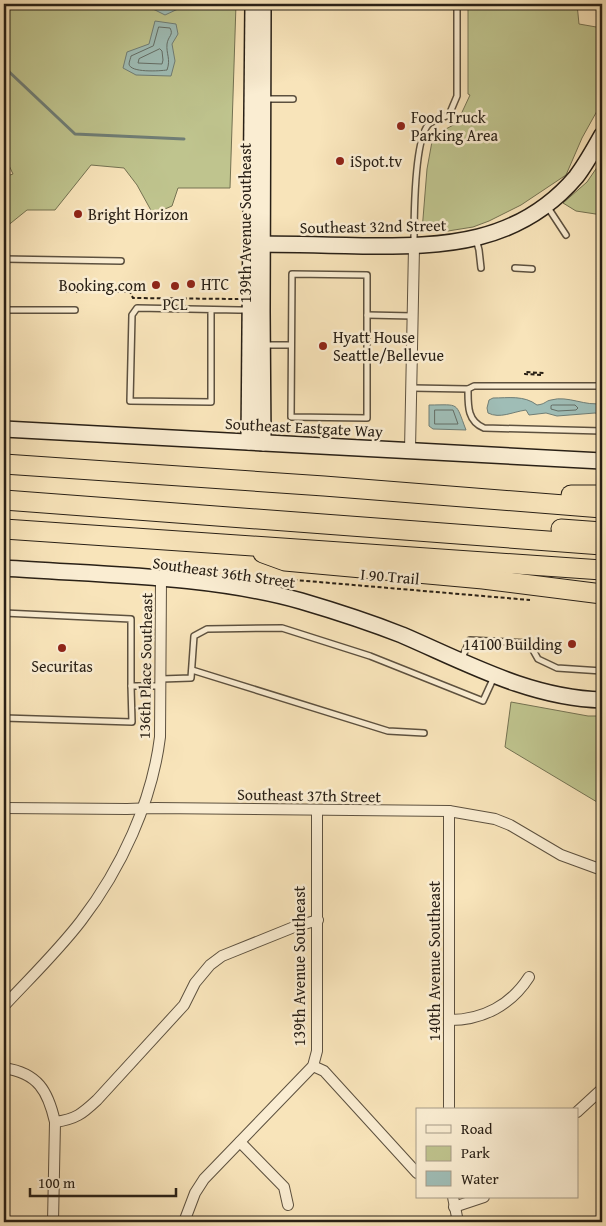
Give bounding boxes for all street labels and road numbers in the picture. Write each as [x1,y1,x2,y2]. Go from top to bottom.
street label: 139th Avenue Southeast [233,143,257,303]
street label: Southeast 32nd Street [299,213,447,239]
street label: Southeast Eastgate Way [224,411,384,443]
street label: Southeast 36th Street [151,550,297,594]
street label: I 90 Trail [359,561,421,591]
street label: 136th Place Southeast [132,592,158,739]
street label: Southeast 37th Street [237,782,381,808]
street label: 140th Avenue Southeast [422,881,446,1041]
street label: 139th Avenue Southeast [287,886,311,1046]

